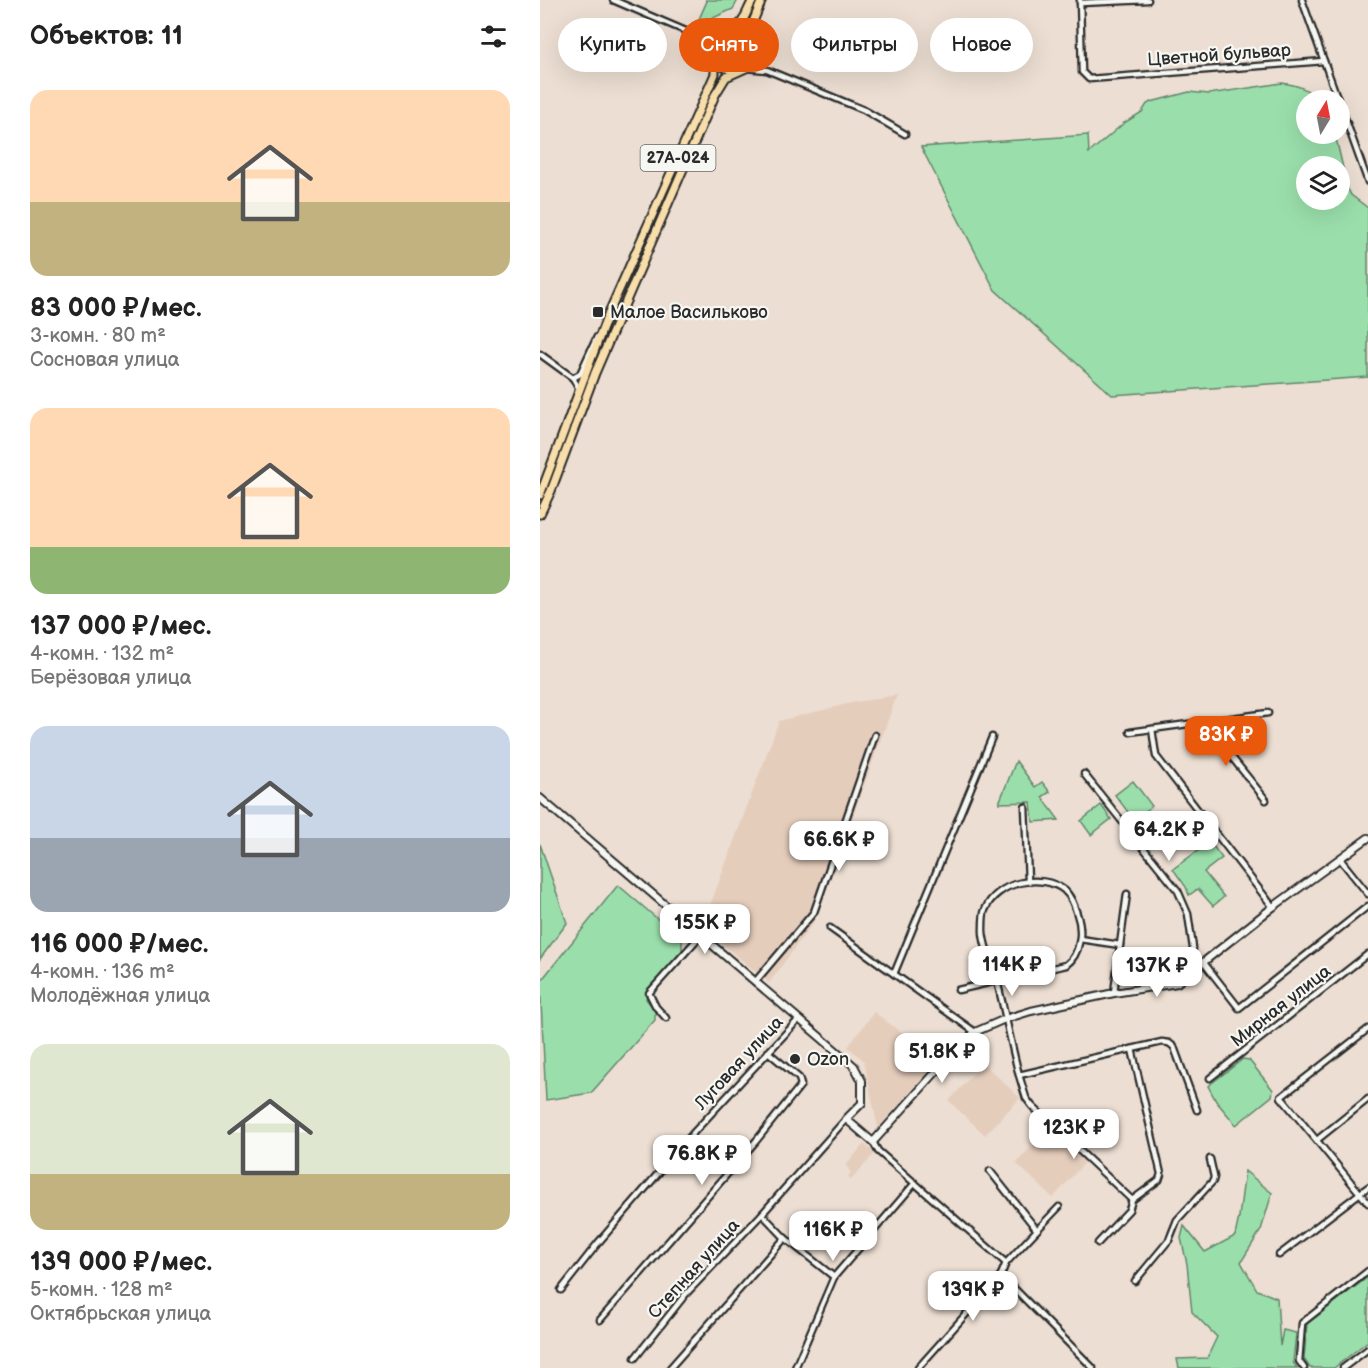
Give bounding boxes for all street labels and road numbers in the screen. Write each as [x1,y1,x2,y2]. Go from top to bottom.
street label: Цветной бульвар [1147,40,1291,70]
road number: 27А-024 [640,145,716,171]
street label: Мирная улица [1227,960,1335,1051]
street label: Луговая улица [690,1012,788,1115]
street label: Степная улица [644,1215,744,1323]

